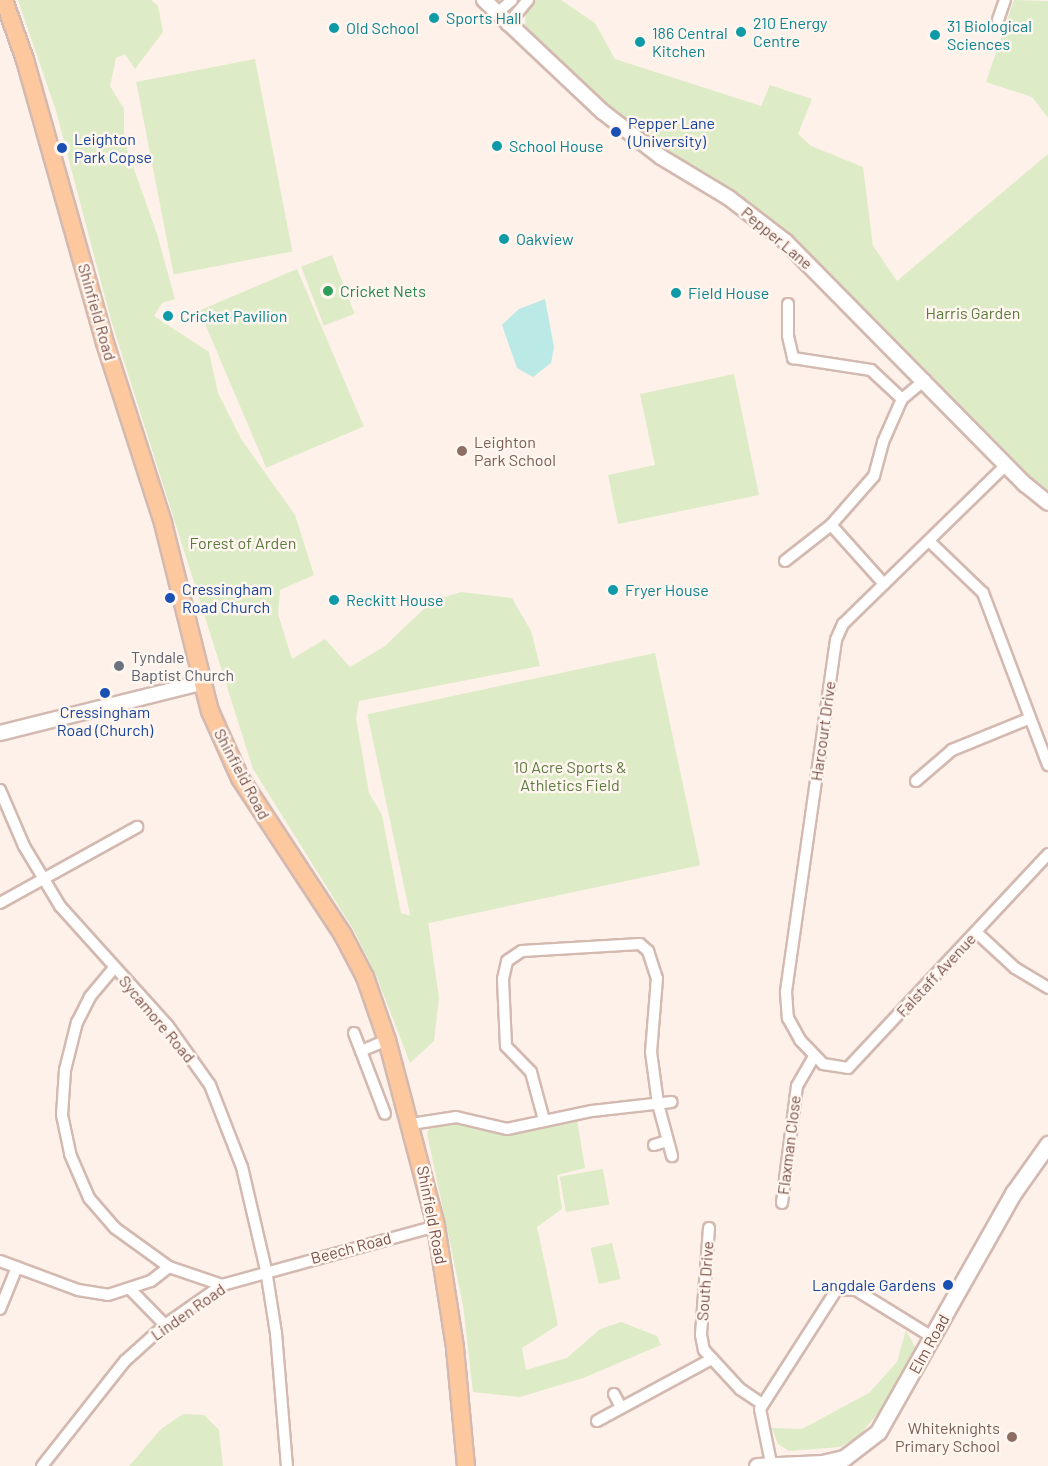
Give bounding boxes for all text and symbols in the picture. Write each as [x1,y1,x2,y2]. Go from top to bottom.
place label: Sports Hall [446,8,522,28]
marker: Sports Hall [427,11,441,25]
place label: 210 Energy Centre [753,13,827,51]
place label: 31 Biological Sciences [947,16,1032,54]
place label: Old School [346,18,419,38]
marker: Old School [327,21,341,35]
place label: 186 Central Kitchen [652,23,728,61]
marker: 210 Energy Centre [734,25,748,39]
marker: 31 Biological Sciences [928,28,942,42]
marker: 186 Central Kitchen [633,35,647,49]
place label: Pepper Lane (University) [628,113,715,151]
marker: Pepper Lane (University) [609,125,623,139]
place label: Leighton Park Copse [74,129,152,167]
place label: School House [509,136,603,156]
marker: School House [490,139,504,153]
marker: Leighton Park Copse [55,141,69,155]
street label: Pepper Lane [737,203,817,273]
place label: Oakview [516,229,574,249]
marker: Oakview [497,232,511,246]
street label: Shinfield Road [74,261,120,363]
place label: Cricket Nets [340,281,426,301]
place label: Field House [688,283,769,303]
marker: Cricket Nets [321,284,335,298]
marker: Field House [669,286,683,300]
park label: Harris Garden [926,303,1020,323]
place label: Cricket Pavilion [180,306,287,326]
marker: Cricket Pavilion [161,309,175,323]
place label: Leighton Park School [474,432,556,470]
marker: Leighton Park School [455,444,469,458]
park label: Forest of Arden [190,533,296,553]
place label: Cressingham Road Church [182,579,272,617]
place label: Fryer House [625,580,709,600]
marker: Fryer House [606,583,620,597]
place label: Reckitt House [346,590,444,610]
marker: Cressingham Road Church [163,591,177,605]
marker: Reckitt House [327,593,341,607]
place label: Tyndale Baptist Church [131,647,234,685]
marker: Tyndale Baptist Church [112,659,126,673]
street label: Harcourt Drive [806,680,840,782]
marker: Cressingham Road (Church) [98,686,112,700]
place label: Cressingham Road (Church) [57,702,153,740]
street label: Shinfield Road [210,725,274,823]
park label: 10 Acre Sports & Athletics Field [513,757,627,795]
street label: Falstaff Avenue [892,929,980,1021]
street label: Sycamore Road [115,972,199,1066]
street label: Flaxman Close [773,1094,805,1196]
street label: Shinfield Road [413,1164,451,1266]
street label: Beech Road [309,1228,393,1268]
street label: South Drive [693,1240,717,1322]
place label: Langdale Gardens [812,1275,936,1295]
marker: Langdale Gardens [941,1278,955,1292]
street label: Linden Road [147,1279,229,1345]
street label: Elm Road [905,1311,953,1377]
place label: Whiteknights Primary School [895,1418,1000,1456]
marker: Whiteknights Primary School [1005,1430,1019,1444]

